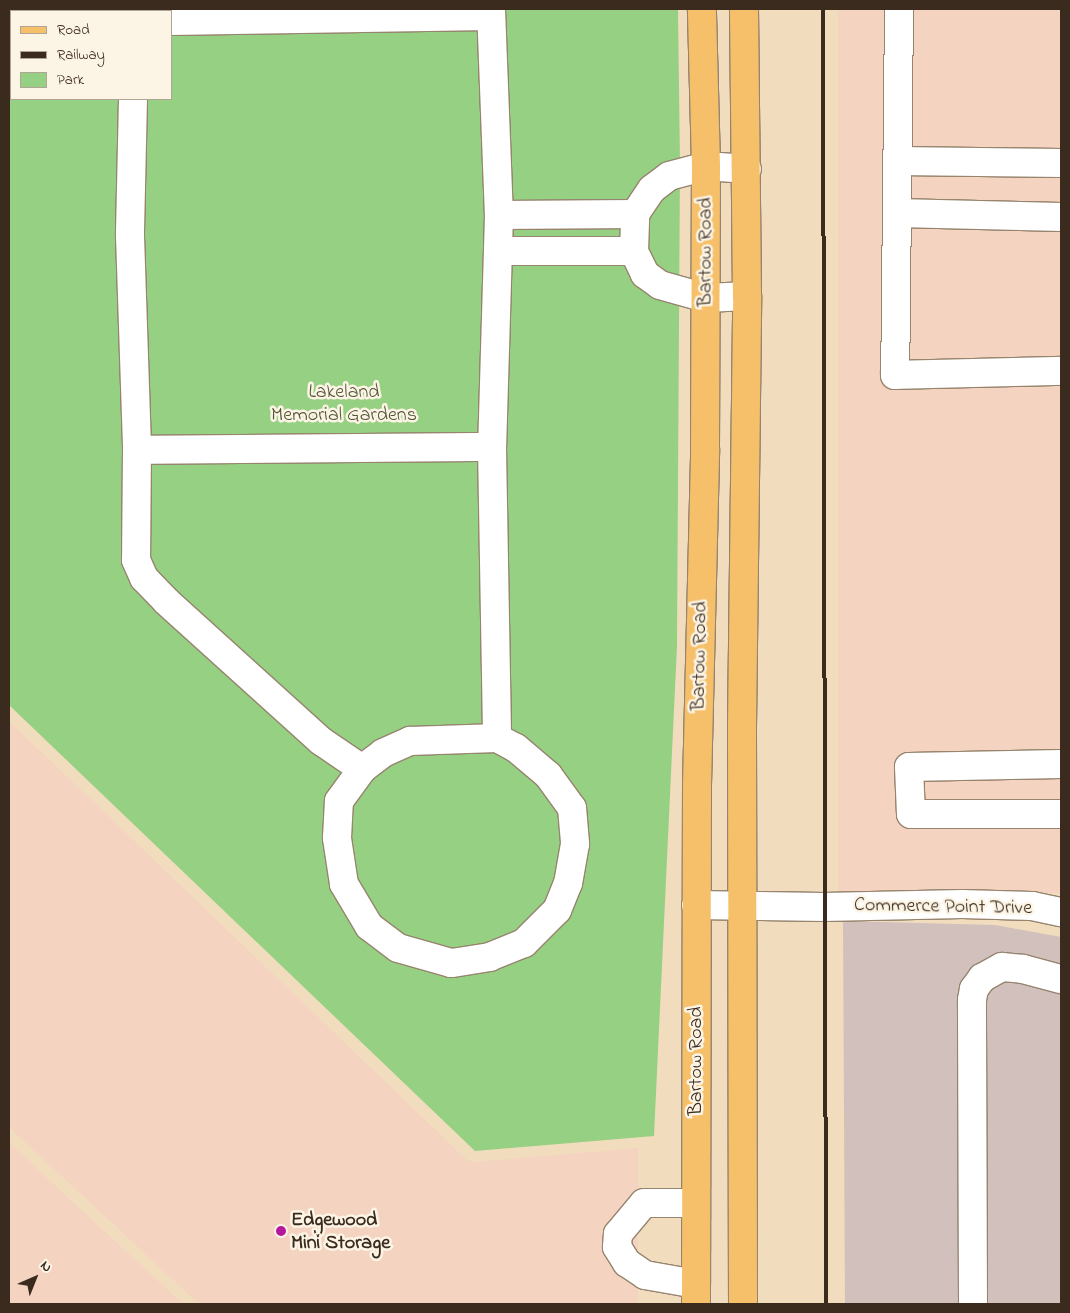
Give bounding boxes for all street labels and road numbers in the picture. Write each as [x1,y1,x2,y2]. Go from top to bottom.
street label: Bartow Road [694,197,718,307]
street label: Bartow Road [687,601,713,711]
street label: Commerce Point Drive [854,893,1032,921]
street label: Bartow Road [684,1006,708,1116]

